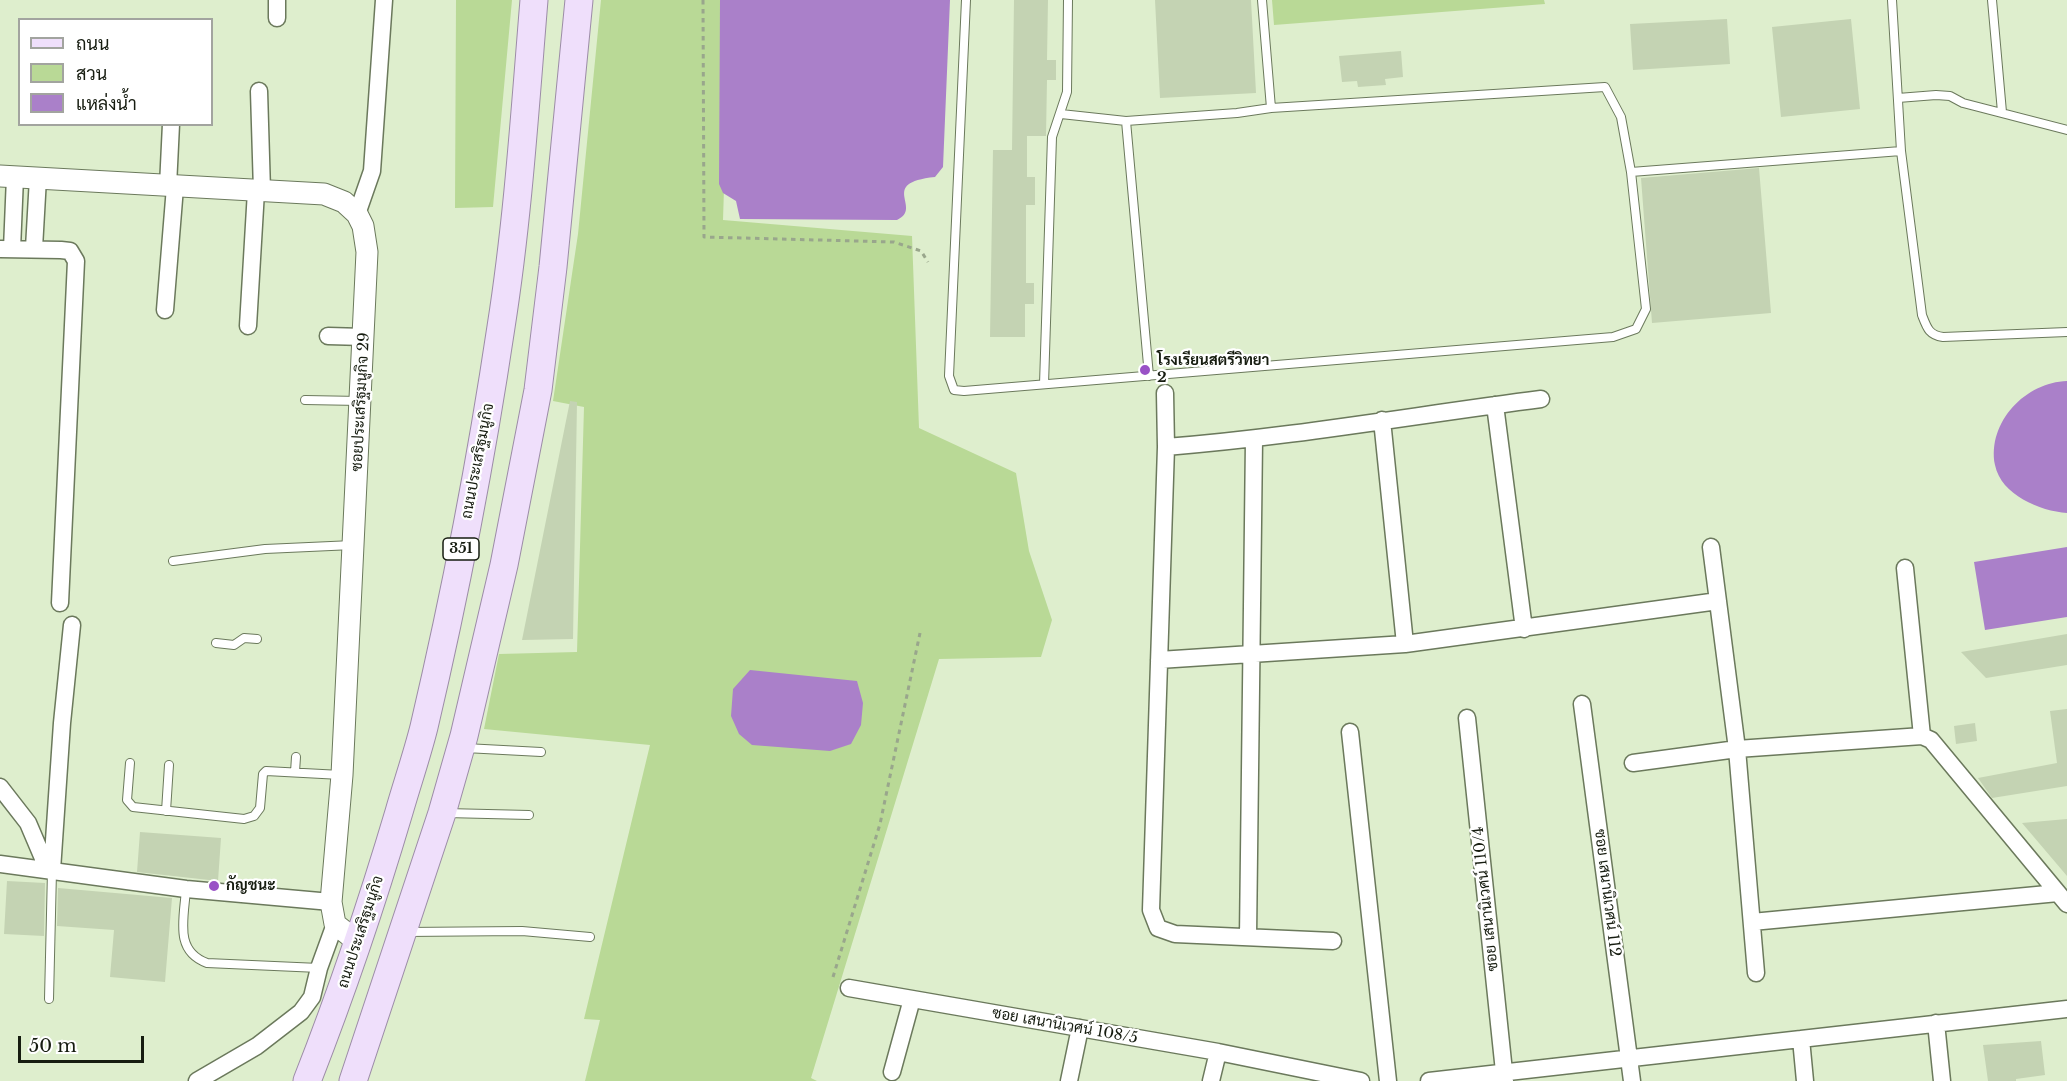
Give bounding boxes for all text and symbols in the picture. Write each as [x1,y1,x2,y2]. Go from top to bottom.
legend [18,18,213,126]
text: ถนน [76,33,109,55]
text: สวน [76,63,107,85]
text: แหล่งน้ำ [76,93,137,115]
street label: ซอยประเสริฐมนูกิจ 29 [348,332,374,472]
place label: โรงเรียนสตรีวิทยา 2 [1157,352,1269,387]
marker: โรงเรียนสตรีวิทยา 2 [1138,363,1152,377]
street label: ถนนประเสริฐมนูกิจ [458,402,498,520]
road number: 351 [443,538,479,560]
street label: ซอย เสนานิเวศน์ 110/4 [1469,826,1503,972]
street label: ซอย เสนานิเวศน์ 112 [1590,828,1624,958]
street label: ถนนประเสริฐมนูกิจ [334,873,388,991]
place label: กัญชนะ [226,877,275,895]
marker: กัญชนะ [207,879,221,893]
street label: ซอย เสนานิเวศน์ 108/5 [991,1004,1139,1048]
scale bar [21,1024,147,1062]
text: 50 m [29,1035,77,1057]

